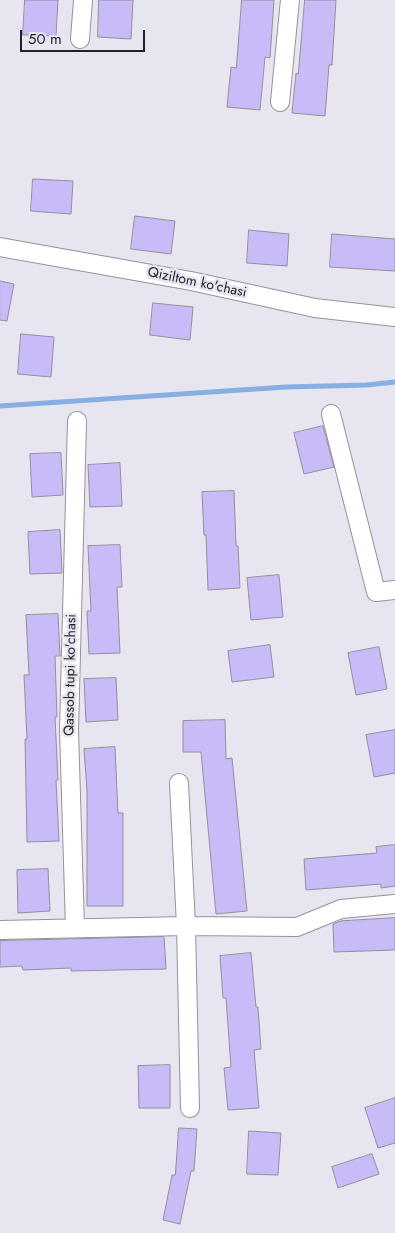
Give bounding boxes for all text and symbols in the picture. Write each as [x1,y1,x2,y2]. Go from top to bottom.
scale bar [22,20,148,52]
text: 50 m [28,28,62,50]
street label: Qiziltom ko'chasi [146,264,248,302]
street label: Qassob tupi ko'chasi [62,614,80,736]

